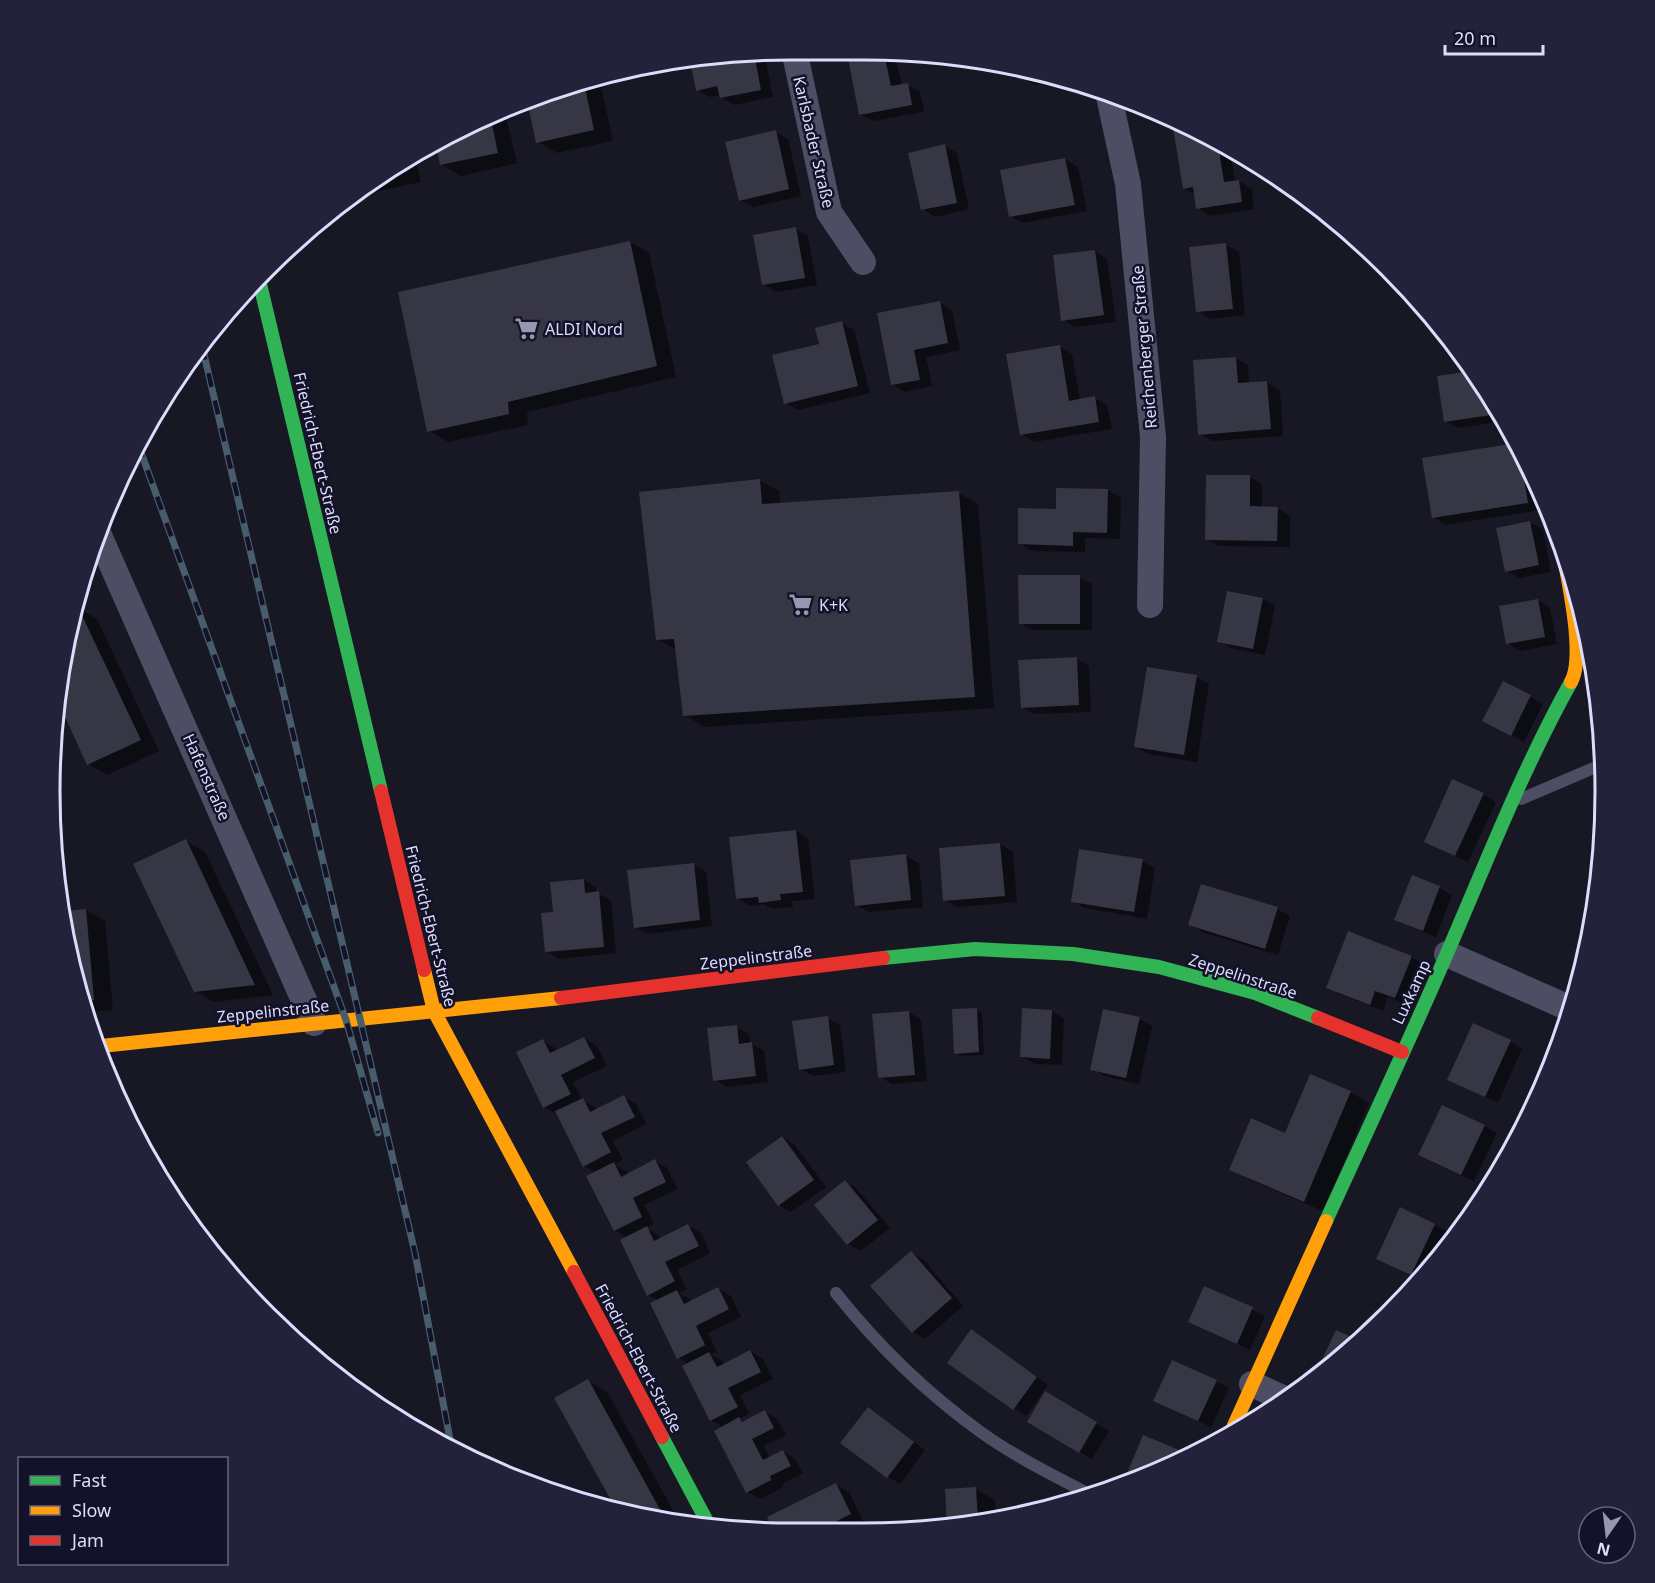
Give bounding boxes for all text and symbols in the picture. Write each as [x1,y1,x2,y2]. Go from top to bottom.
scale bar [1445,18,1542,56]
text: 20 m [1454,26,1496,50]
street label: Karlsbader Straße [788,74,840,210]
street label: Reichenberger Straße [1126,265,1162,429]
supermarket icon: ALDI Nord [514,316,540,342]
place label: ALDI Nord [545,318,623,340]
street label: Friedrich-Ebert-Straße [289,370,347,536]
supermarket icon: K+K [788,592,814,618]
place label: K+K [819,594,848,616]
street label: Hafenstraße [178,730,236,824]
street label: Friedrich-Ebert-Straße [400,843,462,1009]
street label: Zeppelinstraße [699,939,813,975]
street label: Zeppelinstraße [1186,948,1300,1004]
street label: Luxkamp [1386,956,1436,1028]
street label: Zeppelinstraße [216,994,330,1028]
street label: Friedrich-Ebert-Straße [590,1280,688,1436]
legend [18,1457,228,1565]
text: Fast [72,1468,107,1492]
text: Slow [72,1498,111,1522]
north arrow [1577,1505,1637,1565]
text: Jam [70,1528,104,1552]
text: N [1594,1537,1612,1562]

